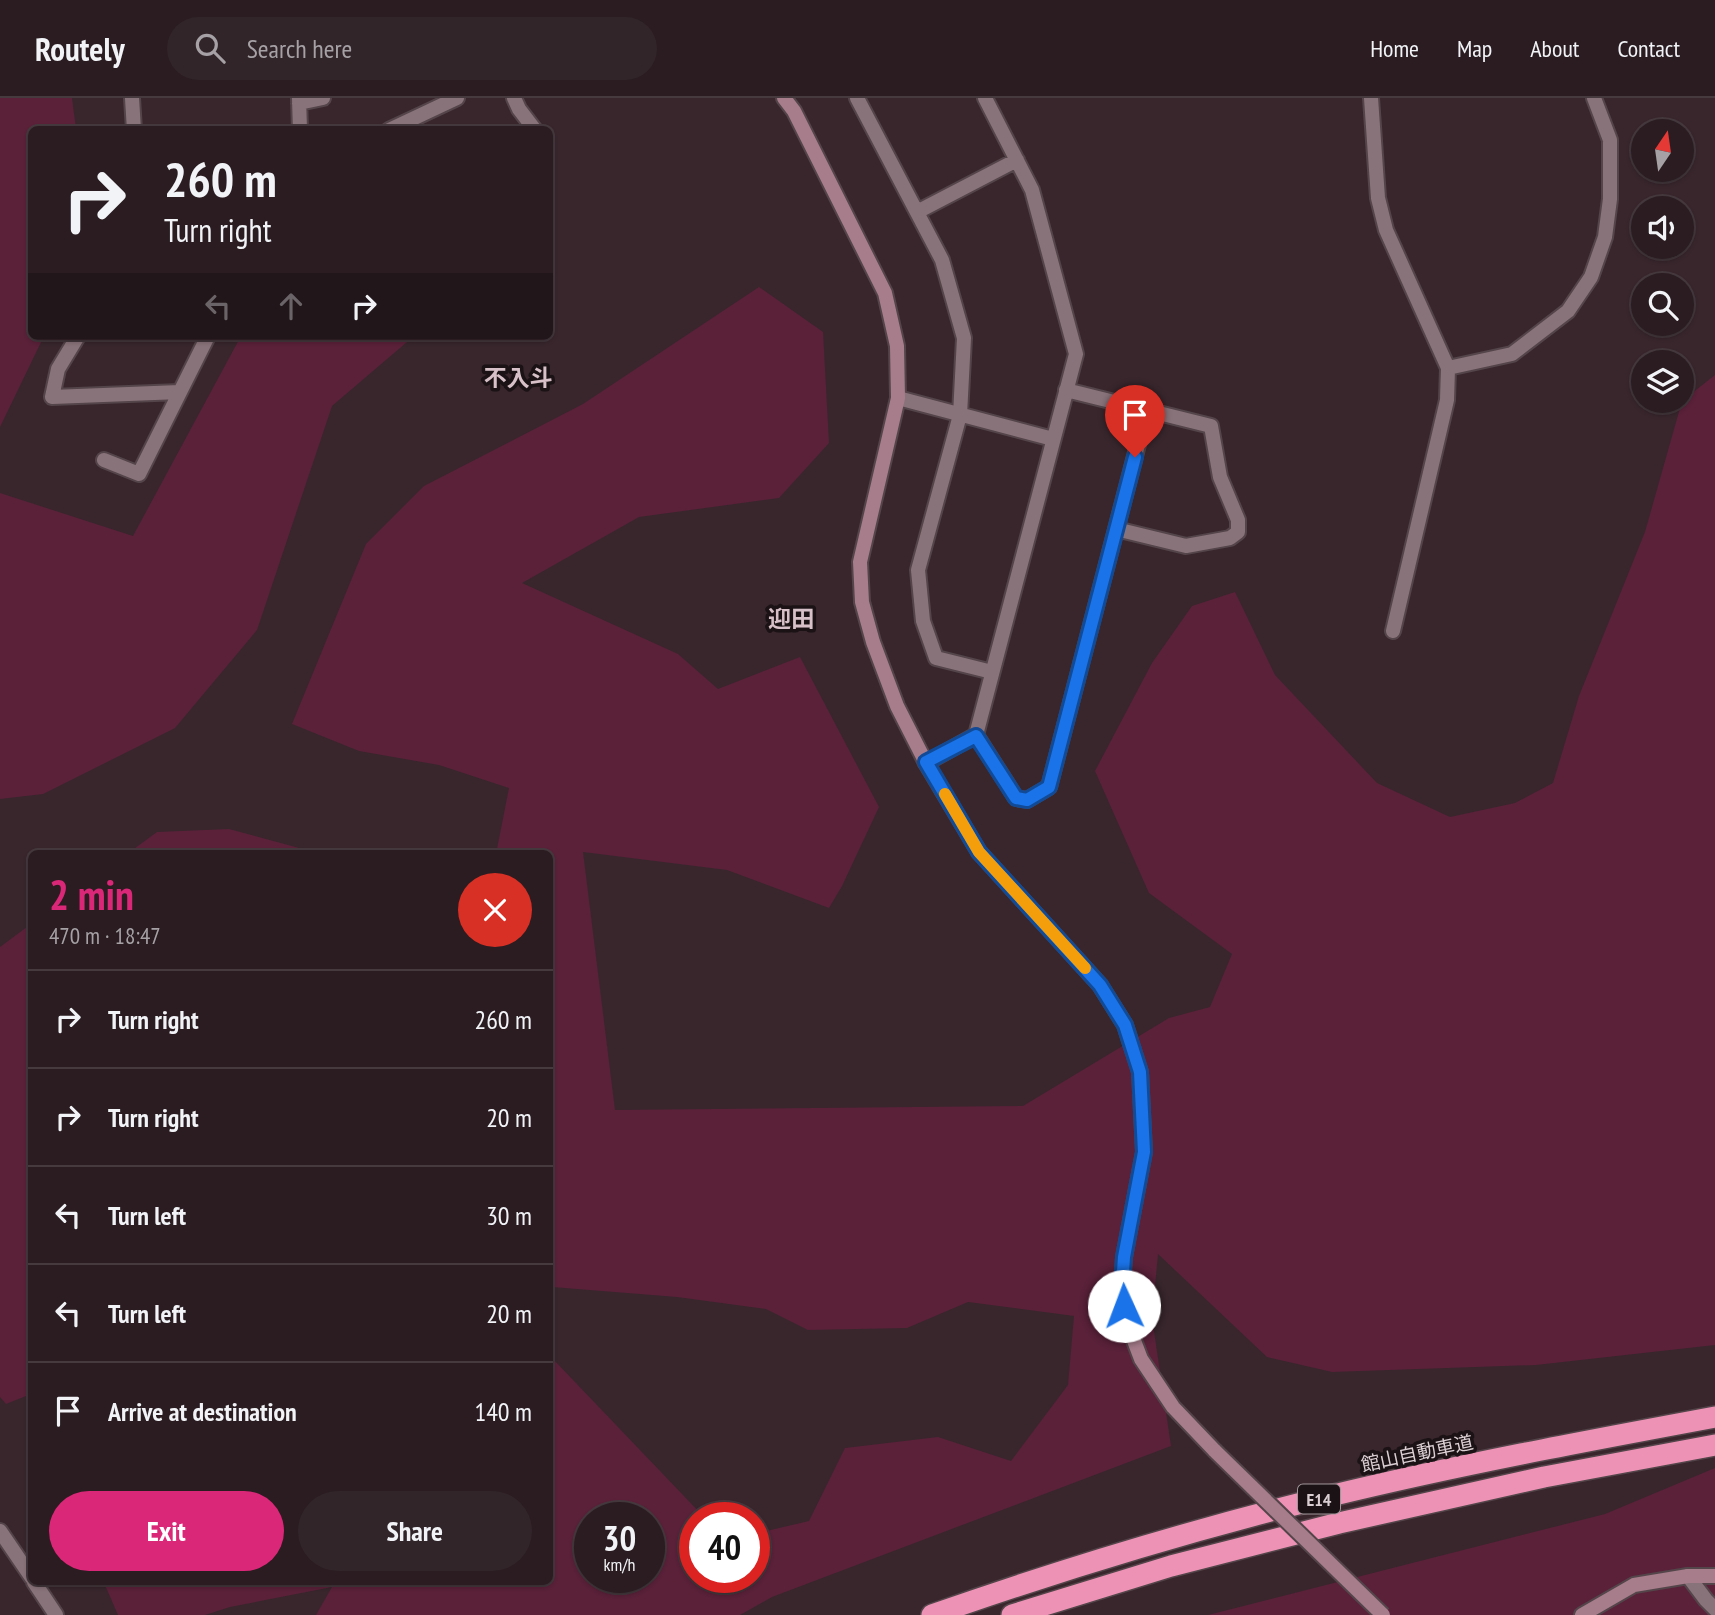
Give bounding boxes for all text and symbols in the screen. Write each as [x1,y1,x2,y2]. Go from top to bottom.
search box [167,17,657,80]
text: Routely [35,27,125,70]
icon: search [191,29,229,67]
text: Search here [247,32,352,65]
text: Home [1370,33,1419,64]
text: Map [1457,33,1492,64]
text: About [1530,33,1579,64]
text: Contact [1617,33,1680,64]
north arrow [1631,119,1694,182]
map controls [1631,119,1694,413]
text: 260 m [164,147,277,211]
icon: right [49,154,140,245]
button: sound [1631,196,1694,259]
text: Turn right [164,209,272,251]
button: search [1631,273,1694,336]
icon: left [199,287,237,325]
icon: ahead [272,287,310,325]
icon: right [345,287,383,325]
button: layers [1631,350,1694,413]
district label: 不入斗 [484,363,553,392]
pin [1105,385,1165,457]
icon: arrive [1116,396,1154,434]
district label: 迎田 [768,604,814,633]
text: 2 min [49,867,134,922]
button: close [458,873,532,947]
text: 470 m · 18:47 [49,921,161,950]
icon: right [49,1000,87,1038]
text: Turn right [108,1003,199,1036]
text: 260 m [474,1003,532,1036]
icon: right [49,1098,87,1136]
text: Turn right [108,1101,199,1134]
text: 20 m [486,1101,532,1134]
icon: left [49,1196,87,1234]
text: Turn left [108,1199,186,1232]
text: 30 m [486,1199,532,1232]
position arrow [1087,1269,1161,1343]
icon: left [49,1294,87,1332]
text: Turn left [108,1297,186,1330]
text: 20 m [486,1297,532,1330]
icon: arrive [49,1392,87,1430]
text: Arrive at destination [108,1395,297,1428]
text: 140 m [474,1395,532,1428]
street label: 館山自動車道 [1359,1429,1475,1477]
road number: E14 [1298,1484,1340,1514]
button: Exit [49,1491,284,1571]
button: Share [298,1491,532,1571]
speed limit sign: 40 [679,1502,770,1593]
text: 30 [603,1515,636,1561]
text: km/h [604,1553,635,1576]

